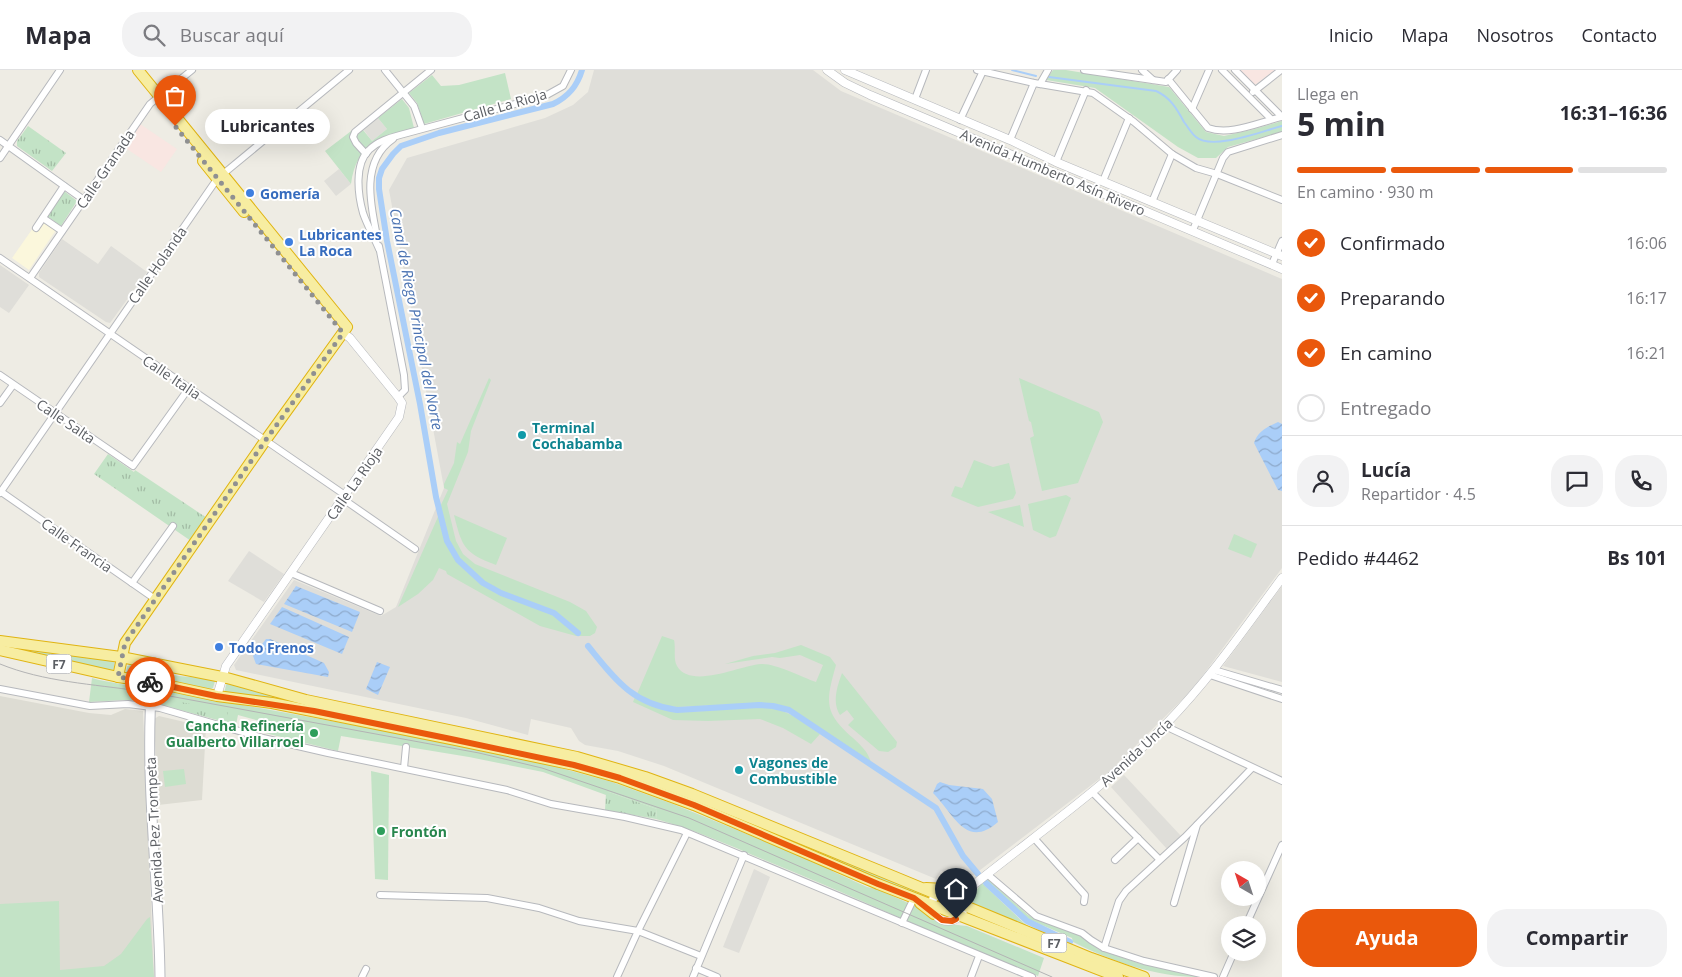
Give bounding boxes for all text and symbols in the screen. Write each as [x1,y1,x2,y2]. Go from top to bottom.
search box [122,12,472,57]
text: Mapa [25,18,92,51]
icon: search [140,21,168,49]
text: Buscar aquí [180,22,284,48]
text: Inicio [1329,23,1373,47]
text: Mapa [1401,23,1449,47]
text: Nosotros [1477,23,1554,47]
text: Contacto [1582,23,1657,47]
pin [154,75,196,126]
icon: bag [161,82,189,110]
text: Llega en [1297,83,1359,105]
street label: Calle La Rioja [461,84,549,126]
text: 16:31–16:36 [1560,100,1667,126]
text: 5 min [1297,102,1386,145]
callout: Lubricantes [205,108,330,144]
text: Lubricantes [220,115,315,137]
street label: Avenida Humberto Asín Rivero [958,124,1148,220]
street label: Calle Granada [72,126,138,212]
text: En camino · 930 m [1297,181,1434,203]
place label: Gomería [260,184,320,203]
marker: Gomería [244,187,256,199]
water label: Canal de Riego Principal del Norte [386,206,448,432]
street label: Calle Holanda [123,223,191,307]
place label: Lubricantes La Roca [299,225,382,260]
icon: check [1297,229,1325,257]
text: Confirmado [1340,230,1445,256]
text: 16:06 [1626,232,1667,254]
marker: Lubricantes La Roca [283,236,295,248]
icon: check [1297,284,1325,312]
text: Preparando [1340,285,1445,311]
text: 16:17 [1626,287,1667,309]
icon: check [1297,339,1325,367]
text: En camino [1340,340,1432,366]
text: 16:21 [1626,342,1667,364]
street label: Calle Italia [139,350,205,404]
street label: Calle Salta [33,394,99,448]
text: Entregado [1340,395,1431,421]
place label: Terminal Cochabamba [532,418,623,453]
marker: Terminal Cochabamba [516,429,528,441]
street label: Calle La Rioja [322,442,386,524]
button: person [1297,455,1349,507]
button: chat [1551,455,1603,507]
button: phone [1615,455,1667,507]
text: Lucía [1361,457,1411,483]
text: Repartidor · 4.5 [1361,483,1476,505]
street label: Calle Francia [38,514,116,576]
text: Pedido #4462 [1297,545,1419,571]
text: Bs 101 [1607,545,1667,571]
place label: Todo Frenos [229,638,314,657]
marker: Todo Frenos [213,641,225,653]
road number: F7 [46,654,72,674]
courier [125,657,175,707]
icon: bike [136,668,164,696]
street label: Avenida Uncía [1096,713,1176,791]
place label: Cancha Refinería Gualberto Villarroel [166,716,304,751]
marker: Cancha Refinería Gualberto Villarroel [308,727,320,739]
place label: Vagones de Combustible [749,753,837,788]
street label: Avenida Pez Trompeta [141,756,167,904]
marker: Vagones de Combustible [733,764,745,776]
place label: Frontón [391,822,447,841]
marker: Frontón [375,825,387,837]
north arrow [1221,861,1266,906]
map controls [1221,861,1266,961]
pin [935,868,977,919]
icon: home [942,875,970,903]
button: Ayuda [1297,909,1477,967]
button: Compartir [1487,909,1667,967]
button: layers [1221,916,1266,961]
road number: F7 [1042,934,1066,952]

